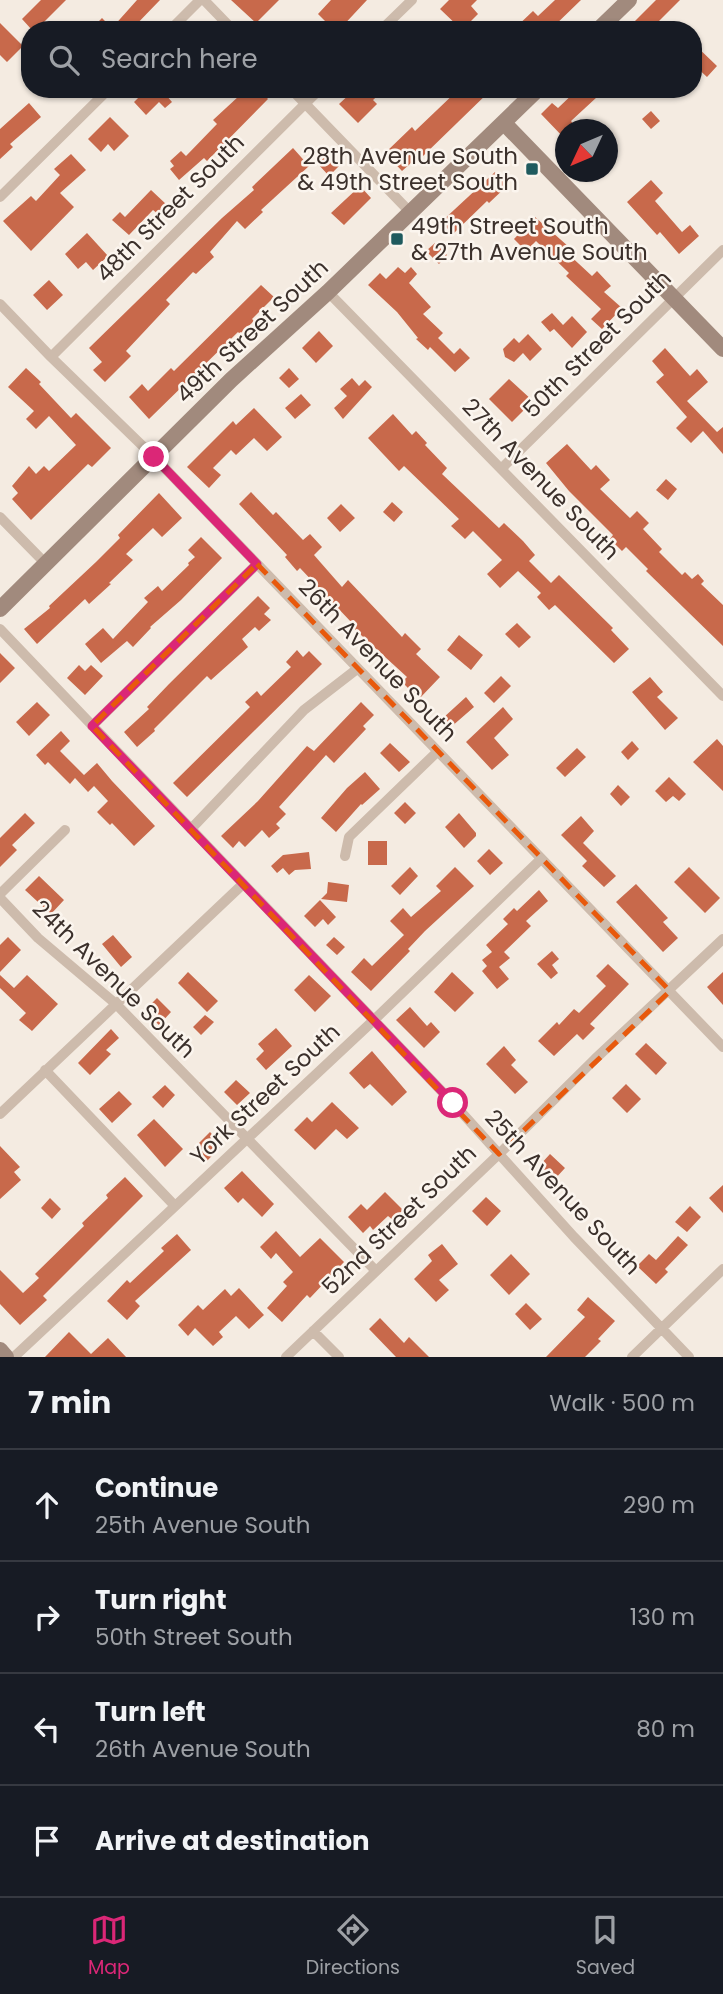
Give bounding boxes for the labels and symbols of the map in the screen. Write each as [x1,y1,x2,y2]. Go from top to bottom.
north arrow [555,119,618,182]
street label: 48th Street South [89,127,251,289]
place label: 28th Avenue South & 49th Street South [297,140,518,198]
marker: 28th Avenue South & 49th Street South [524,161,540,177]
place label: 49th Street South & 27th Avenue South [411,210,648,268]
marker: 49th Street South & 27th Avenue South [389,231,405,247]
street label: 49th Street South [169,252,335,410]
street label: 50th Street South [516,263,678,425]
street label: 27th Avenue South [455,391,627,567]
route end [138,441,169,472]
street label: 26th Avenue South [292,571,464,749]
street label: 24th Avenue South [25,893,203,1065]
street label: York Street South [183,1016,347,1172]
route start [437,1087,468,1118]
street label: 25th Avenue South [478,1102,648,1282]
street label: 52nd Street South [315,1138,483,1302]

